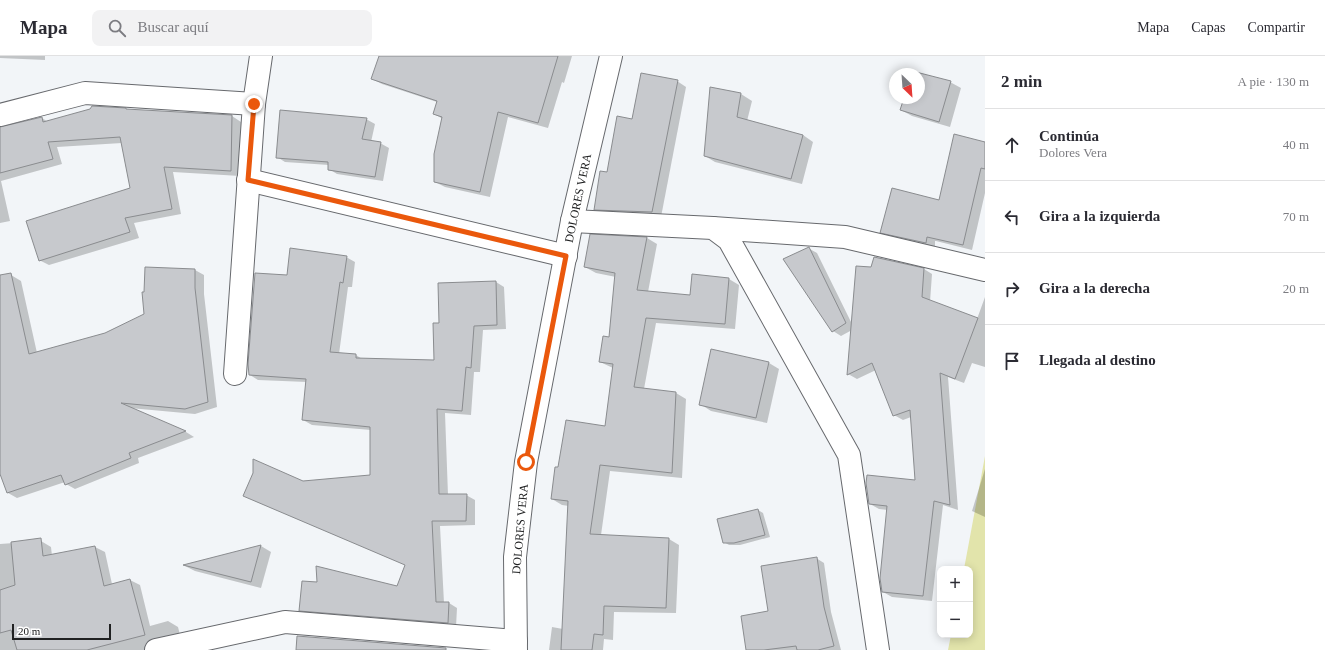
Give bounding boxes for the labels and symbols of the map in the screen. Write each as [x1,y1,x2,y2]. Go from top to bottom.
north arrow [889,68,925,104]
route end [245,95,263,113]
street label: DOLORES VERA [562,152,594,244]
route start [517,453,535,471]
street label: DOLORES VERA [509,483,531,575]
scale bar [12,622,111,641]

